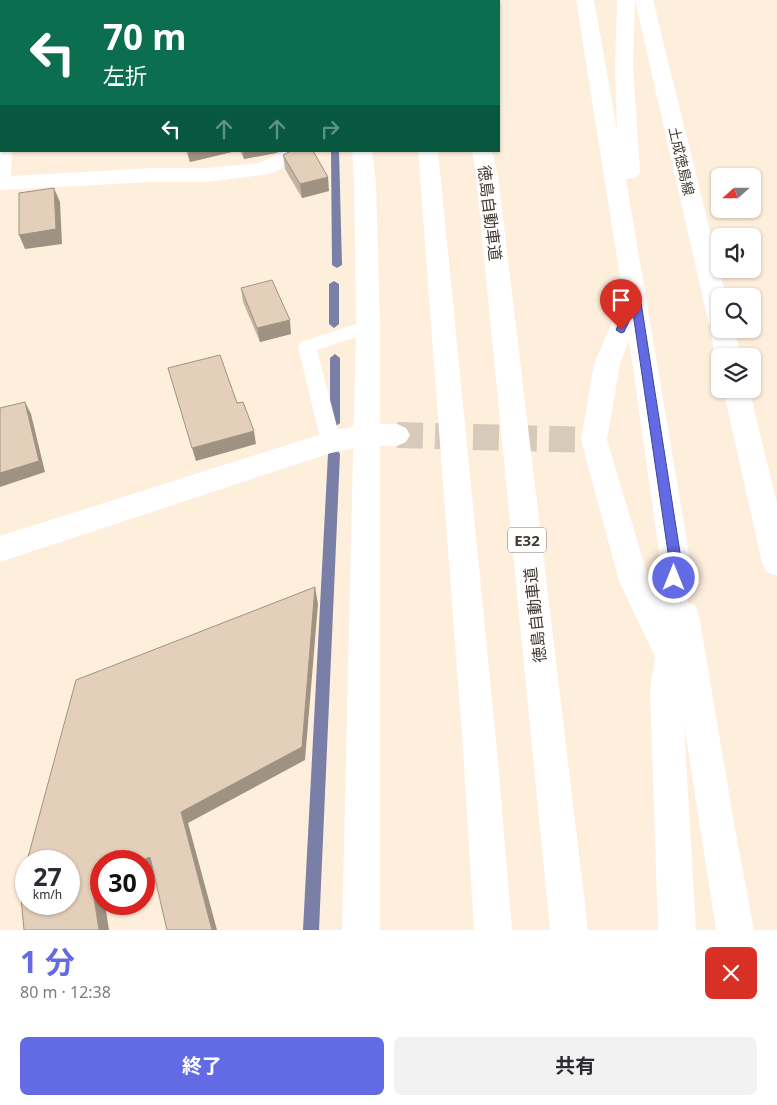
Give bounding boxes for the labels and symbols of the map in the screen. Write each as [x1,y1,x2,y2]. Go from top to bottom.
street label: 土成徳島線 [665,125,699,197]
street label: 徳島自動車道 [473,164,507,262]
north arrow [711,168,761,218]
pin [600,279,642,330]
road number: E32 [508,528,546,552]
position arrow [647,551,699,603]
street label: 徳島自動車道 [519,566,551,664]
speed limit sign: 30 [90,850,155,915]

